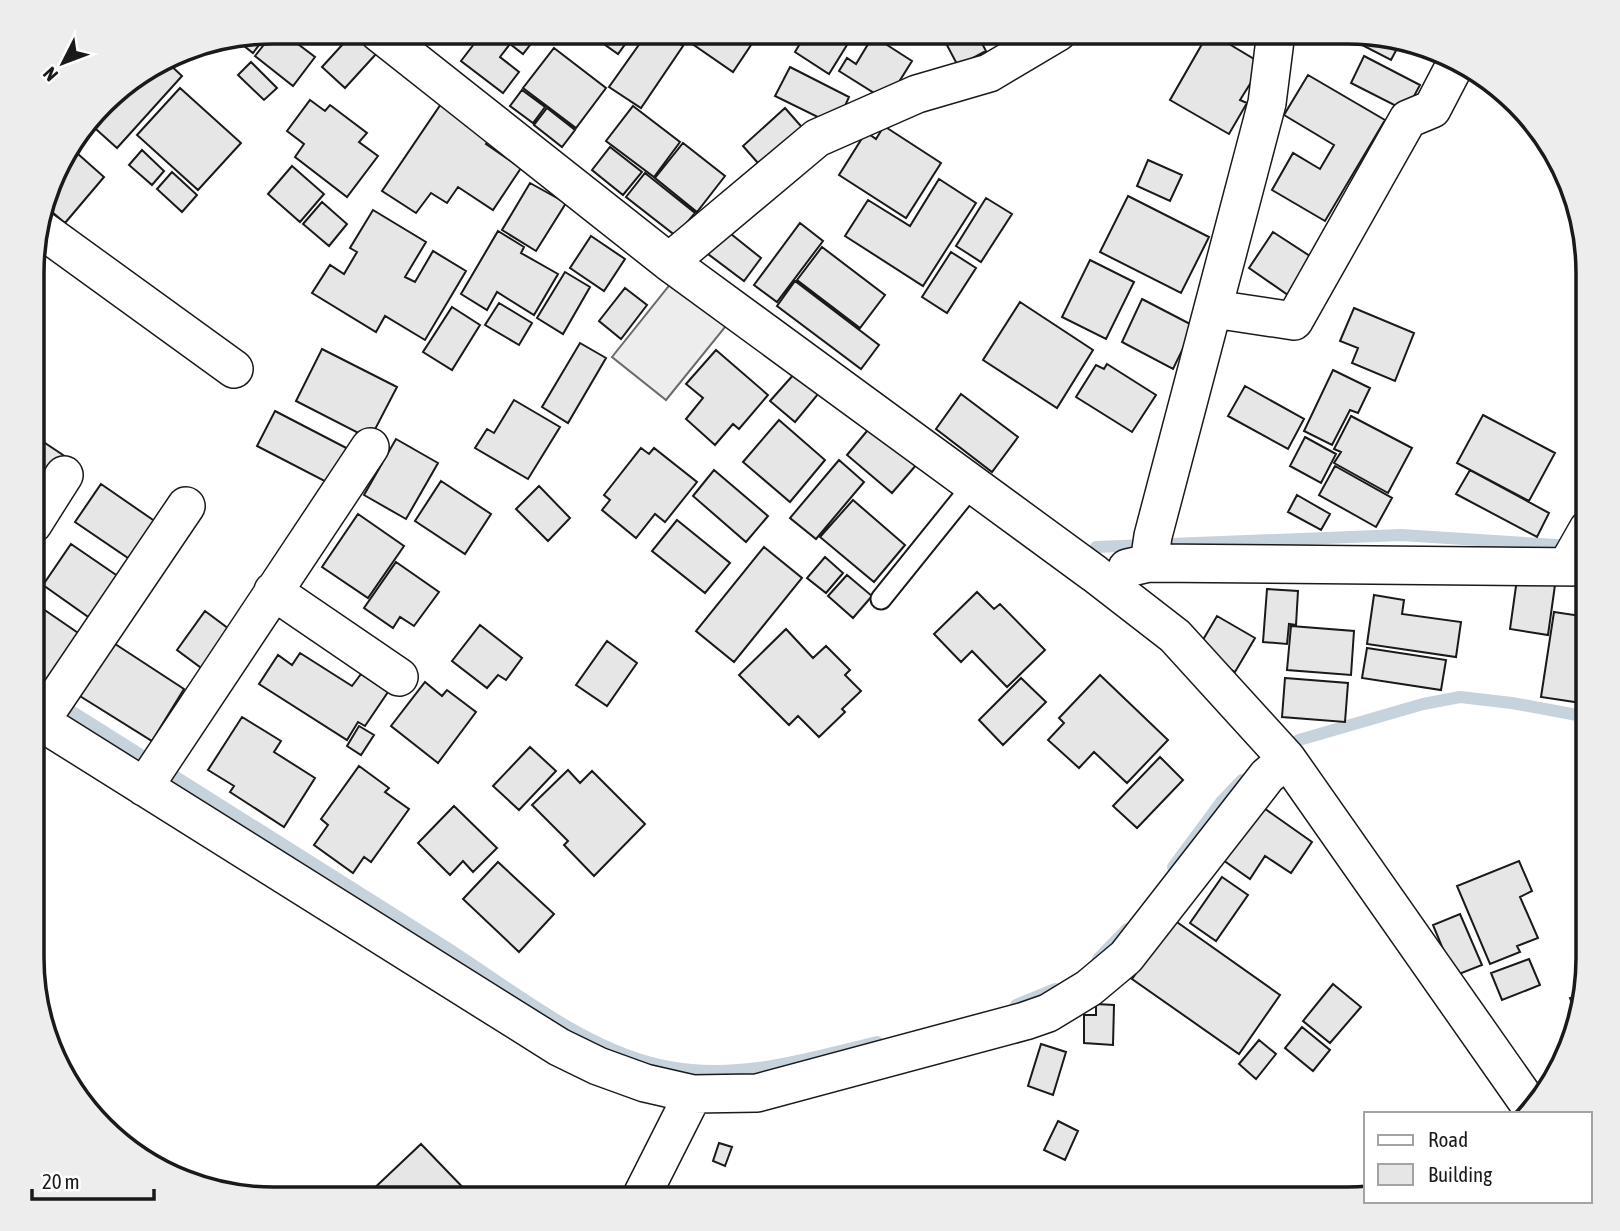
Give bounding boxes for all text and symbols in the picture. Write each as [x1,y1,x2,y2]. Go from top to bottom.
north arrow [28,28,98,98]
text: N [38,63,62,86]
legend [1364,1112,1592,1203]
text: Road [1428,1127,1468,1151]
scale bar [32,1158,154,1202]
text: Building [1428,1162,1492,1186]
text: 20 m [42,1169,80,1193]

